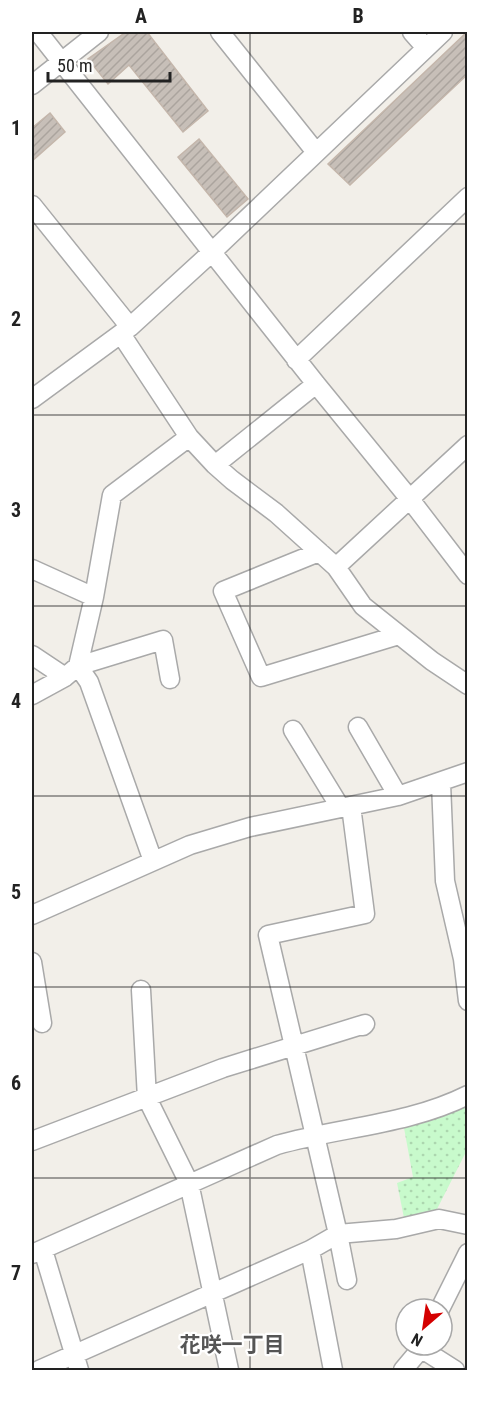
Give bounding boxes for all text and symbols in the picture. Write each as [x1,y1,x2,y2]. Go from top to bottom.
text: A [135,4,147,28]
text: B [352,4,364,28]
scale bar [48,45,170,83]
text: 50 m [57,55,92,76]
text: 1 [11,116,21,140]
text: 2 [11,307,21,331]
text: 3 [11,498,21,522]
text: 4 [11,689,21,713]
text: 5 [11,880,21,904]
text: 6 [11,1071,21,1095]
text: 7 [11,1261,21,1285]
north arrow [394,1297,454,1357]
text: N [408,1329,426,1350]
district label: 花咲一丁目 [180,1333,285,1357]

